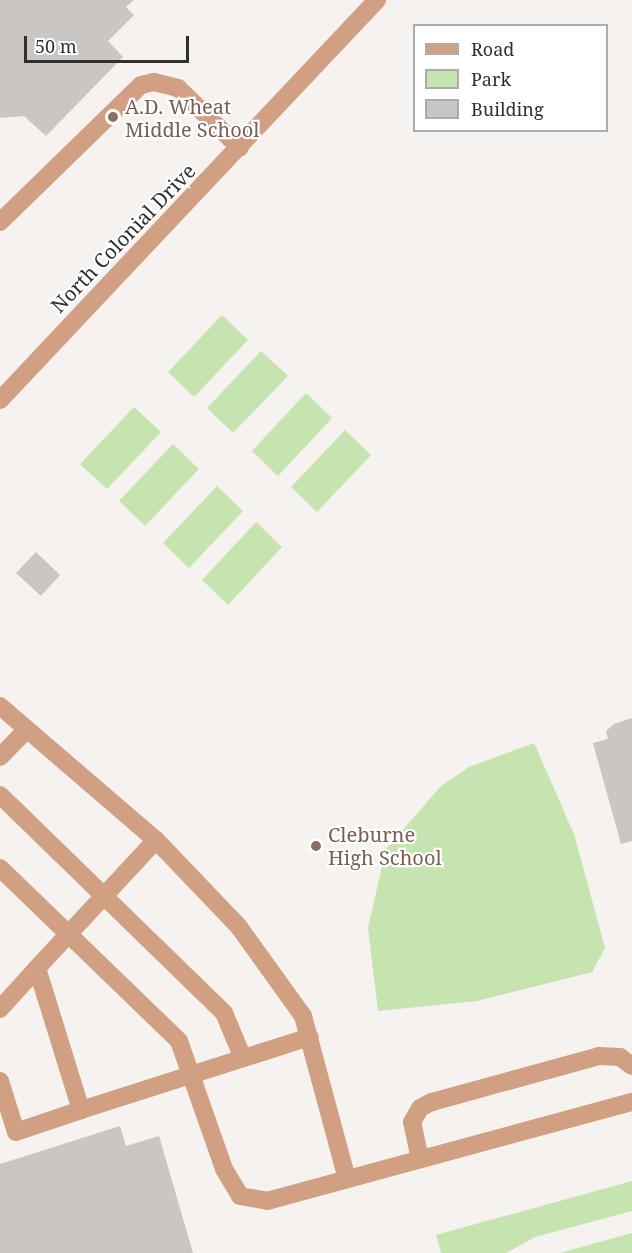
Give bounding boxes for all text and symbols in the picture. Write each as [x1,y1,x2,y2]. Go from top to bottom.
scale bar [27,24,192,62]
legend [413,24,608,132]
text: 50 m [35,34,77,58]
text: Road [471,37,514,61]
text: Park [471,67,511,91]
place label: A.D. Wheat Middle School [125,94,260,141]
text: Building [471,97,544,121]
marker: A.D. Wheat Middle School [106,110,120,124]
street label: North Colonial Drive [46,159,200,317]
place label: Cleburne High School [328,822,442,869]
marker: Cleburne High School [309,839,323,853]

